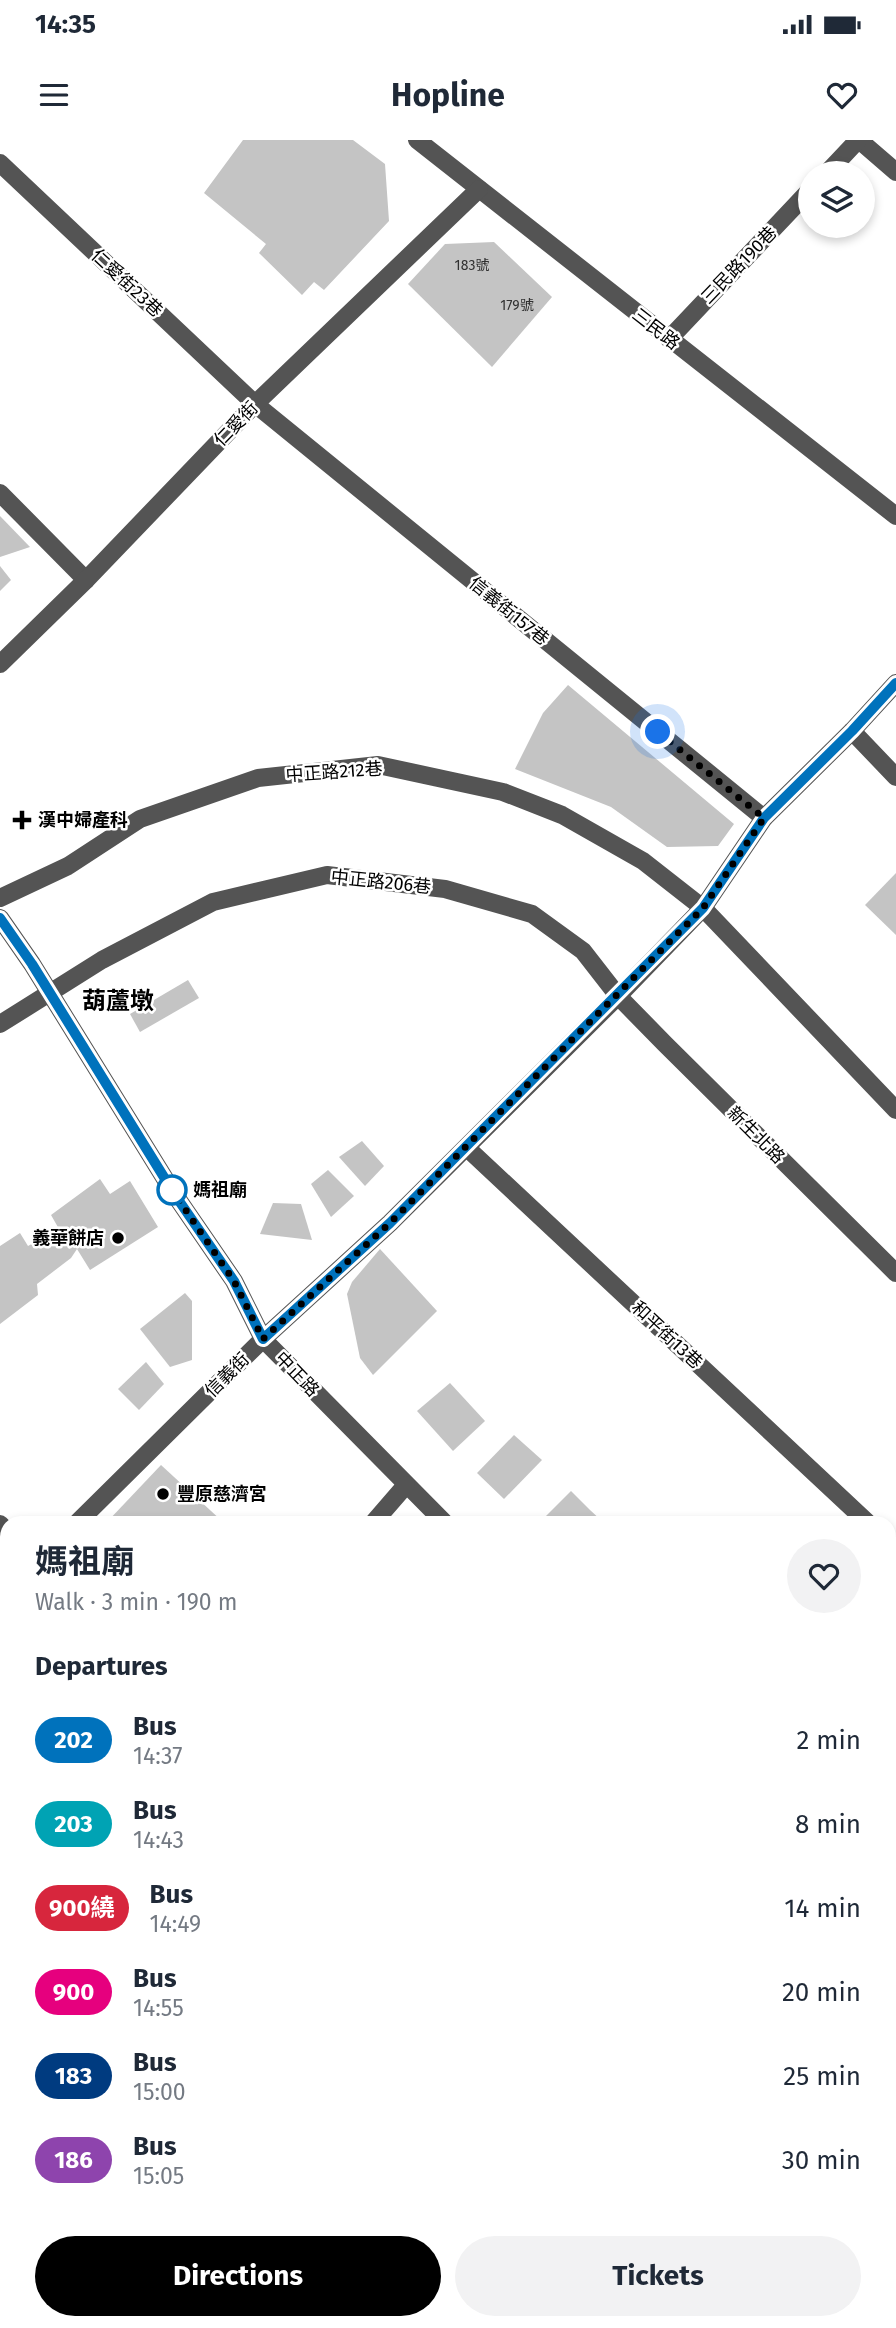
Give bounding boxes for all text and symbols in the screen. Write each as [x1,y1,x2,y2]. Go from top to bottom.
text: 14:35 [35,9,96,40]
icon: menu [35,76,73,114]
text: Hopline [391,76,505,114]
icon: heart [823,76,861,114]
map controls [798,161,875,238]
button: layers [798,161,875,238]
street label: 三民路190巷 [697,222,781,308]
street label: 仁愛街23巷 [87,244,167,322]
house number: 183號 [455,257,489,274]
house number: 179號 [500,297,534,314]
street label: 三民路 [628,304,684,354]
street label: 仁愛街 [209,397,263,451]
street label: 信義街157巷 [465,572,553,650]
your location [640,714,675,749]
street label: 中正路212巷 [285,758,383,786]
place label: 漢中婦產科 [38,809,128,831]
marker: 漢中婦產科 [12,810,32,830]
street label: 中正路206巷 [330,866,432,898]
district label: 葫蘆墩 [82,987,154,1015]
street label: 新生北路 [723,1102,789,1168]
marker: 媽祖廟 [157,1175,187,1205]
place label: 媽祖廟 [193,1179,247,1201]
place label: 義華餅店 [32,1227,104,1249]
marker: 義華餅店 [110,1230,126,1246]
street label: 和平街13巷 [627,1297,707,1373]
street label: 中正路 [270,1347,324,1401]
street label: 信義街 [200,1348,254,1402]
place label: 豐原慈濟宮 [177,1483,267,1505]
marker: 豐原慈濟宮 [155,1486,171,1502]
button: heart [787,1539,861,1613]
text: 媽祖廟 [35,1542,134,1582]
text: Walk · 3 min · 190 m [35,1588,237,1616]
text: Departures [35,1651,168,1682]
text: Bus [133,1711,176,1742]
text: 2 min [796,1725,861,1756]
text: 202 [54,1726,93,1754]
text: 14:37 [133,1742,183,1770]
text: Bus [133,1795,176,1826]
text: 8 min [795,1809,861,1840]
text: 203 [54,1810,93,1838]
text: 14:43 [133,1826,184,1854]
text: Bus [150,1879,193,1910]
text: 14 min [784,1893,861,1924]
text: 900繞 [49,1894,115,1922]
text: 14:49 [150,1910,201,1938]
text: Bus [133,1963,176,1994]
text: 20 min [782,1977,861,2008]
text: 900 [53,1978,94,2006]
text: 14:55 [133,1994,184,2022]
text: Bus [133,2047,176,2078]
text: 25 min [783,2061,861,2092]
text: 183 [55,2062,92,2090]
text: 15:00 [133,2078,186,2106]
text: Bus [133,2131,176,2162]
text: 30 min [782,2145,861,2176]
text: 186 [54,2146,93,2174]
text: 15:05 [133,2162,184,2190]
button: Directions [35,2236,441,2316]
button: Tickets [455,2236,861,2316]

